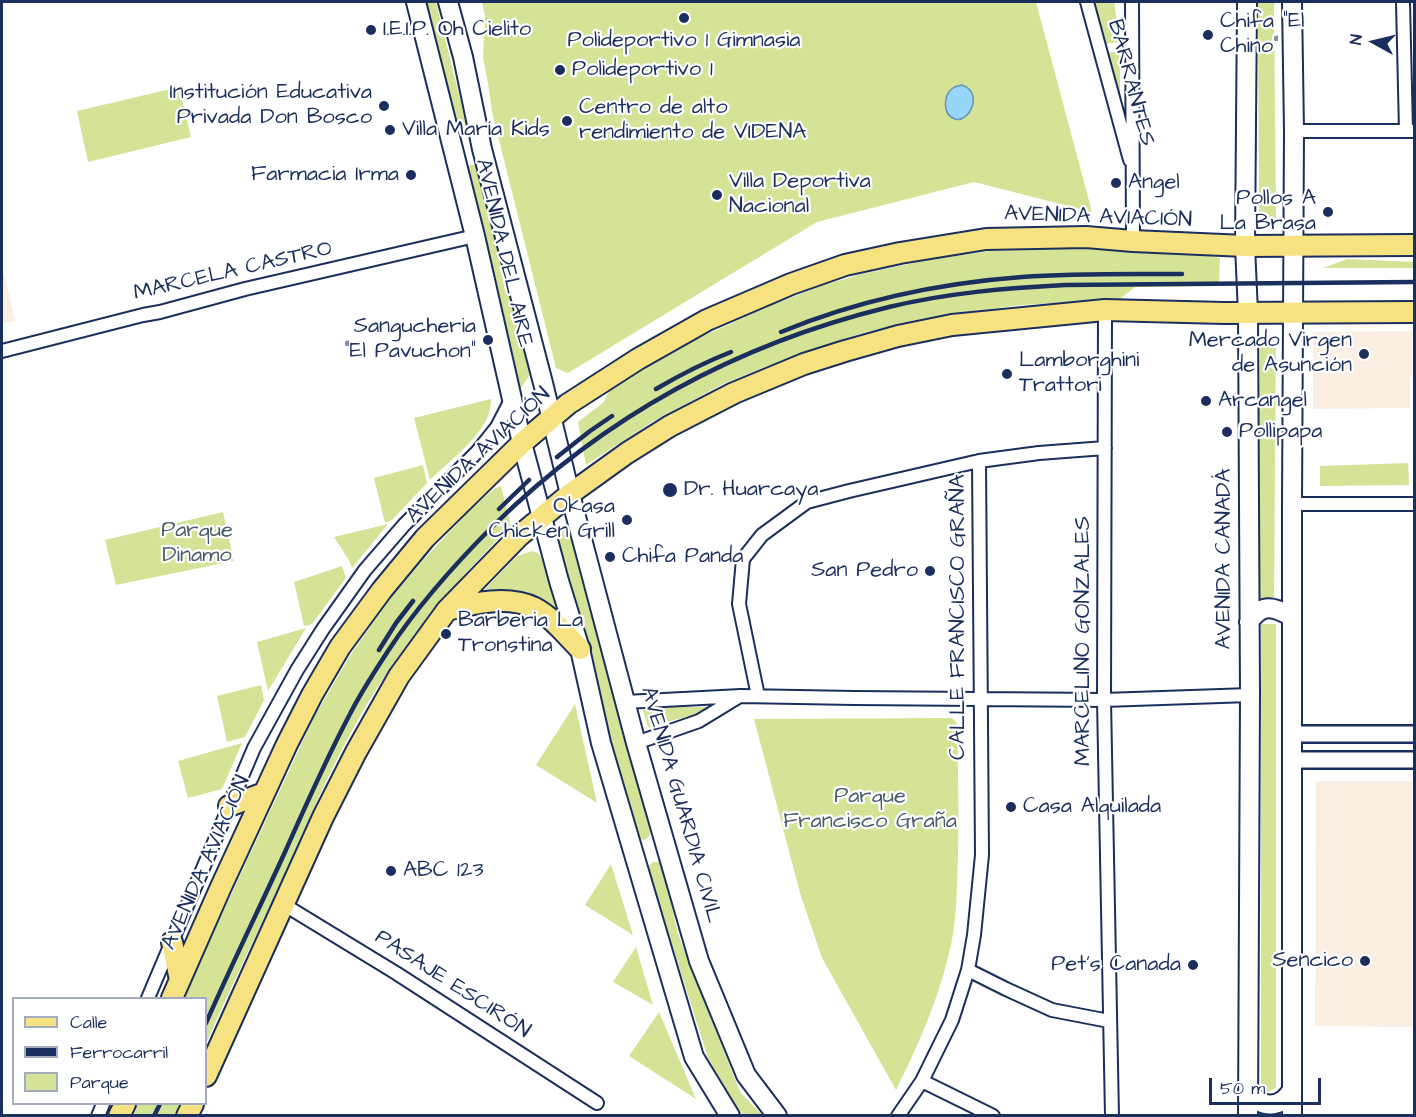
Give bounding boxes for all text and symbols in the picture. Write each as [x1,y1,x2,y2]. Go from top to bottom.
place label: Chifa "El Chino" [1220,9,1305,60]
marker: Polideportivo 1 Gimnasia [677,11,691,25]
north arrow [1344,12,1404,72]
place label: I.E.I.P. Oh Cielito [383,17,531,43]
street label: BARRANTES [1100,17,1160,149]
marker: I.E.I.P. Oh Cielito [364,23,378,37]
place label: Polideportivo 1 Gimnasia [567,28,801,54]
marker: Chifa "El Chino" [1201,28,1215,42]
text: N [1345,33,1368,46]
place label: Polideportivo 1 [572,57,713,83]
marker: Polideportivo 1 [553,63,567,77]
place label: Institución Educativa Privada Don Bosco [169,80,372,132]
place label: Centro de alto rendimiento de VIDENA [579,95,806,146]
marker: Institución Educativa Privada Don Bosco [377,99,391,113]
marker: Centro de alto rendimiento de VIDENA [560,114,574,128]
place label: Villa María Kids [402,117,550,143]
marker: Villa María Kids [383,123,397,137]
street label: AVENIDA DEL AIRE [468,156,538,350]
place label: Farmacia Irma [251,162,399,188]
marker: Farmacia Irma [404,168,418,182]
place label: Villa Deportiva Nacional [729,169,871,220]
place label: Angel [1128,170,1180,196]
marker: Angel [1109,176,1123,190]
place label: Pollos A La Brasa [1220,186,1316,237]
marker: Villa Deportiva Nacional [710,188,724,202]
street label: AVENIDA AVIACIÓN [1004,202,1192,234]
marker: Pollos A La Brasa [1321,205,1335,219]
street label: MARCELA CASTRO [131,236,335,308]
place label: Sangucheria “El Pavuchon” [344,314,476,366]
place label: Mercado Virgen de Asunción [1189,328,1352,380]
marker: Sangucheria “El Pavuchon” [481,333,495,347]
marker: Mercado Virgen de Asunción [1357,347,1371,361]
place label: Lamborghini Trattori [1019,348,1139,400]
marker: Lamborghini Trattori [1000,367,1014,381]
street label: AVENIDA AVIACIÓN [401,382,557,530]
place label: Arcangel [1218,388,1307,414]
marker: Arcangel [1199,394,1213,408]
place label: Pollipapa [1239,419,1323,445]
marker: Pollipapa [1220,425,1234,439]
street label: AVENIDA CANADÁ [1212,468,1238,650]
street label: CALLE FRANCISCO GRAÑA [946,474,972,760]
place label: Dr. Huarcaya [684,477,819,503]
marker: Dr. Huarcaya [661,481,679,499]
place label: Okasa Chicken Grill [488,494,615,546]
marker: Okasa Chicken Grill [620,513,634,527]
street label: MARCELINO GONZALES [1071,516,1097,766]
park label: Parque Dinamo [161,518,233,570]
place label: Chifa Panda [622,544,744,570]
marker: Chifa Panda [603,550,617,564]
place label: San Pedro [811,558,918,584]
marker: San Pedro [923,564,937,578]
place label: Barberia La Tronstina [458,608,583,660]
marker: Barberia La Tronstina [439,627,453,641]
street label: AVENIDA GUARDIA CIVIL [634,684,726,926]
street label: AVENIDA AVIACIÓN [157,772,257,954]
park label: Parque Francisco Graña [783,784,957,836]
place label: Casa Alquilada [1023,794,1161,820]
marker: Casa Alquilada [1004,800,1018,814]
place label: ABC 123 [403,858,484,884]
marker: ABC 123 [384,864,398,878]
street label: PASAJE ESCIRÓN [369,925,535,1045]
place label: Sencico [1272,948,1353,974]
place label: Pet's Canada [1051,952,1181,978]
marker: Sencico [1358,954,1372,968]
marker: Pet's Canada [1186,958,1200,972]
legend [12,997,207,1105]
text: Calle [70,1010,107,1035]
text: Ferrocarril [70,1040,168,1065]
scale bar [1212,1066,1324,1104]
text: Parque [70,1070,129,1095]
text: 50 m [1220,1076,1265,1101]

